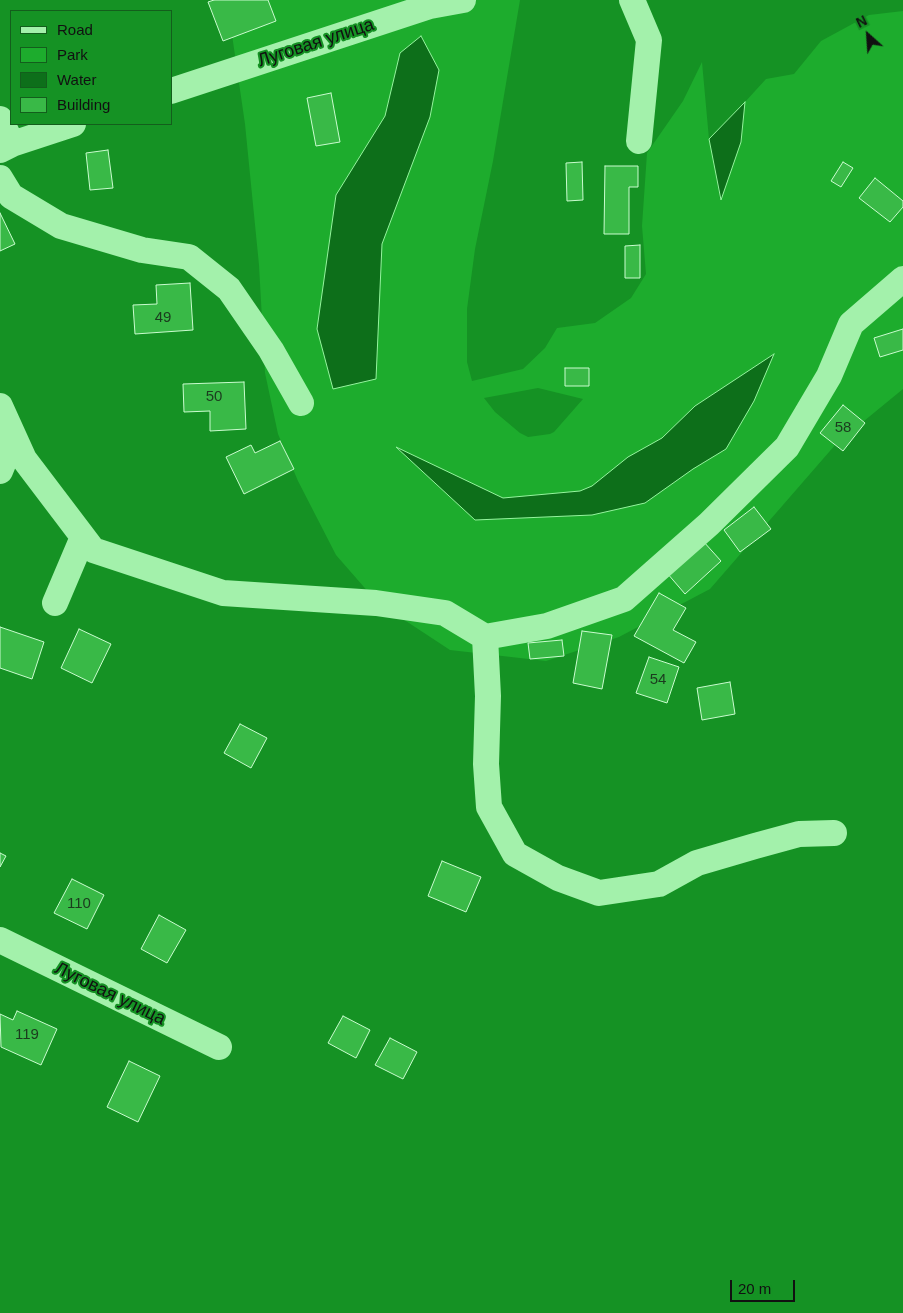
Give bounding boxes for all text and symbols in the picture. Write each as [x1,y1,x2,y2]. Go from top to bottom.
legend [10,10,172,125]
north arrow [843,10,893,60]
text: N [853,12,869,31]
street label: Луговая улица [255,14,377,72]
text: Road [57,21,93,38]
text: Park [57,46,88,63]
text: Water [57,71,96,88]
text: Building [57,96,110,113]
house number: 49 [155,309,171,327]
house number: 50 [206,388,222,406]
house number: 58 [835,419,851,437]
house number: 54 [650,671,666,689]
house number: 110 [67,895,91,913]
street label: Луговая улица [51,958,169,1030]
house number: 119 [15,1026,39,1044]
scale bar [733,1270,798,1302]
text: 20 m [738,1280,771,1297]

